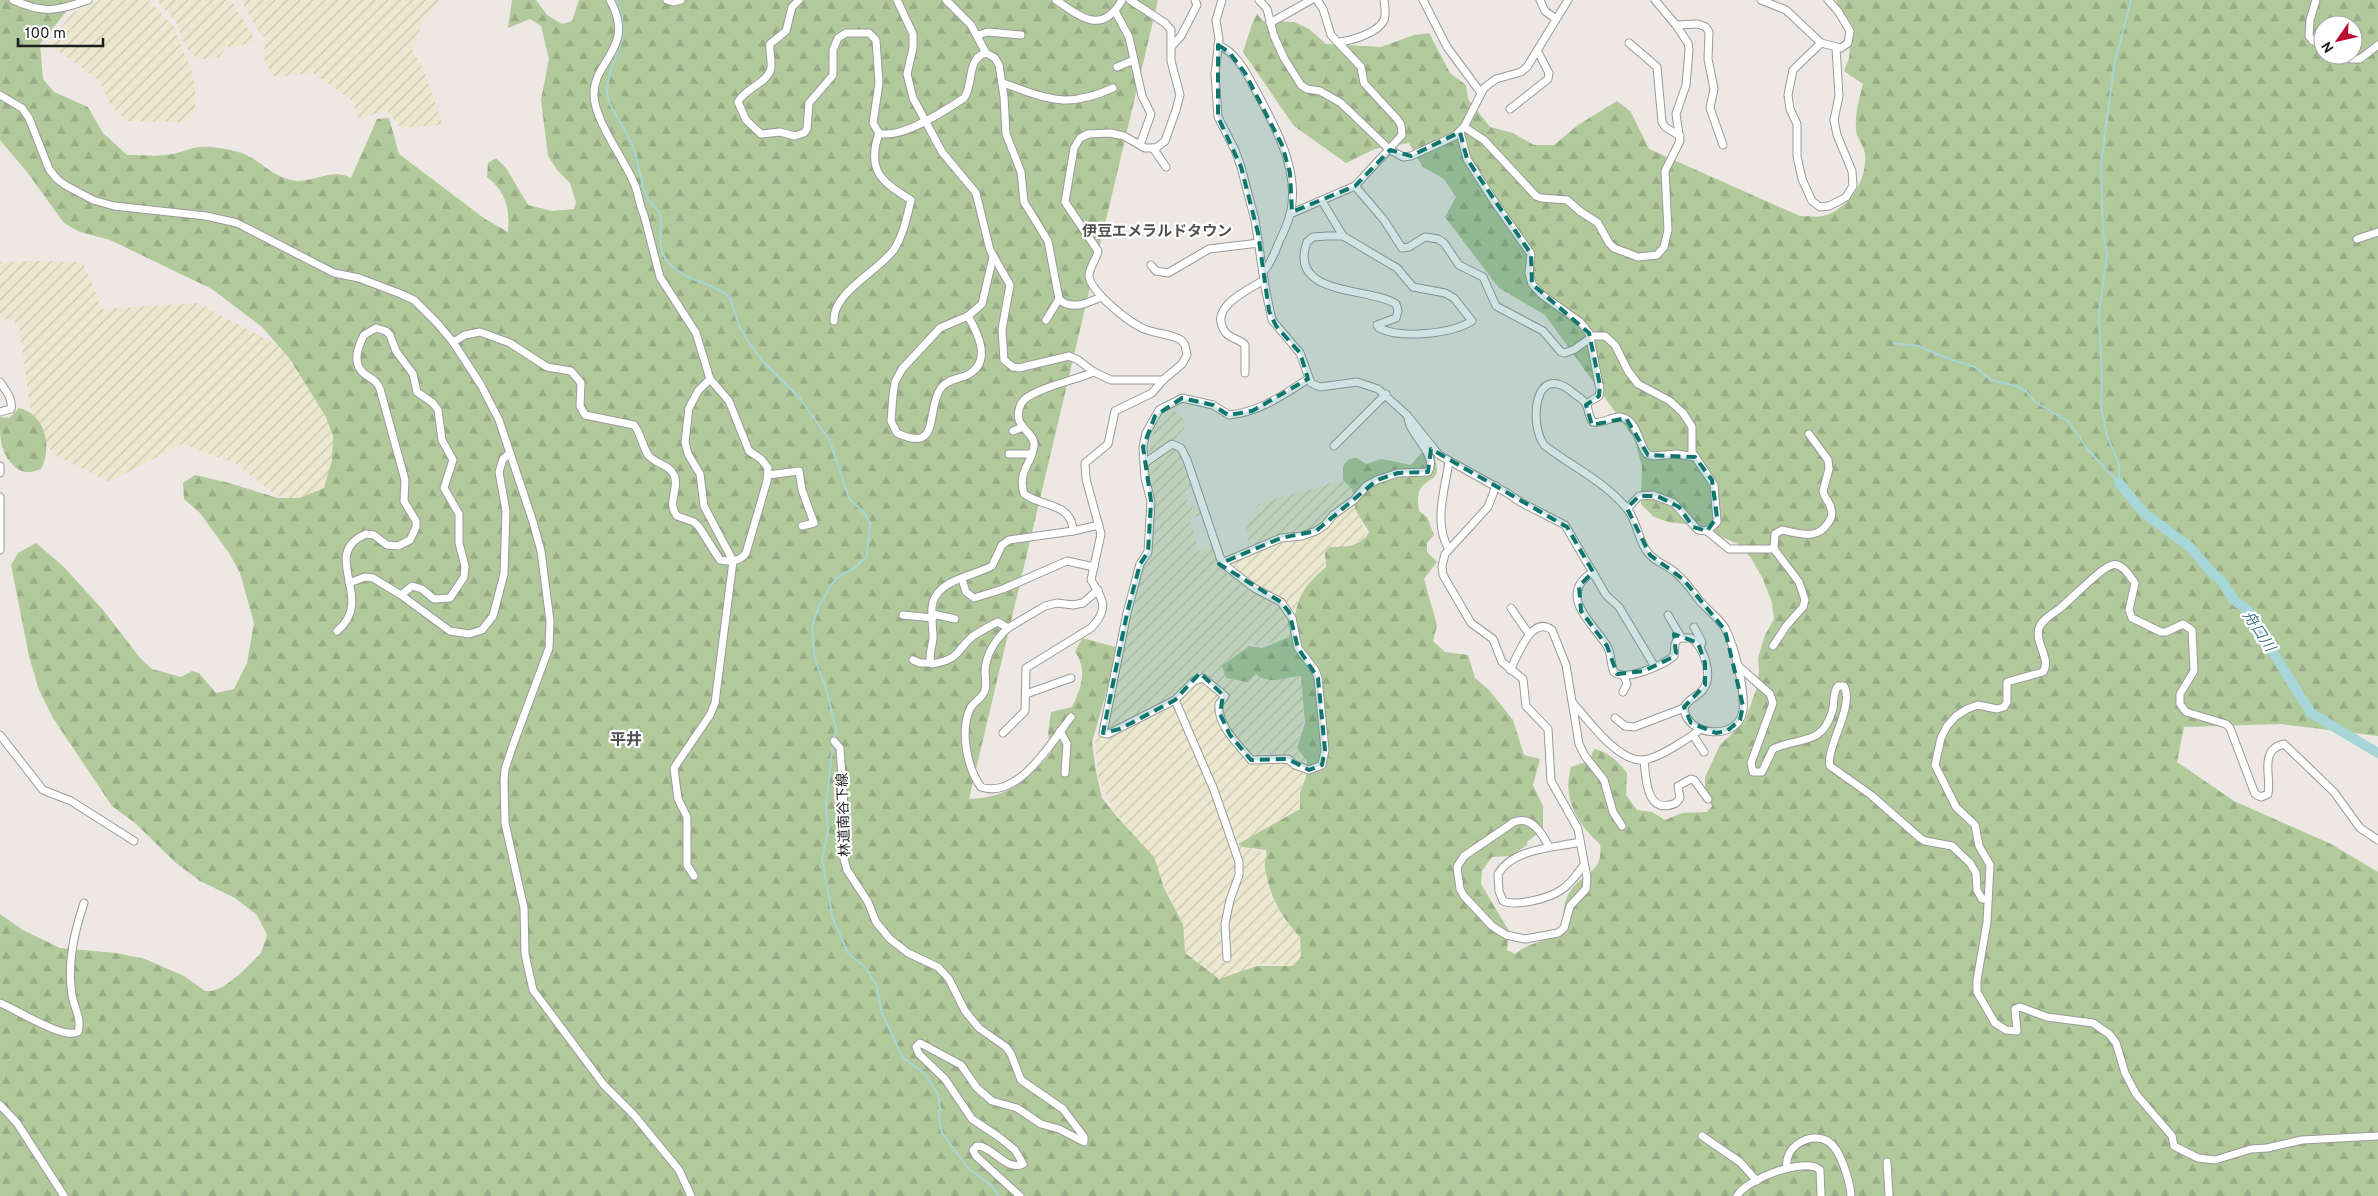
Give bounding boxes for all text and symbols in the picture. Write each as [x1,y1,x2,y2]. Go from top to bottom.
scale bar [18,15,102,47]
north arrow [2313,15,2363,65]
text: 100 m [25,25,66,44]
text: N [2319,38,2338,55]
district label: 伊豆エメラルドタウン [1082,223,1232,242]
water label: 舟口川 [2238,608,2279,658]
district label: 平井 [610,730,642,751]
street label: 林道南谷下線 [835,773,854,857]

